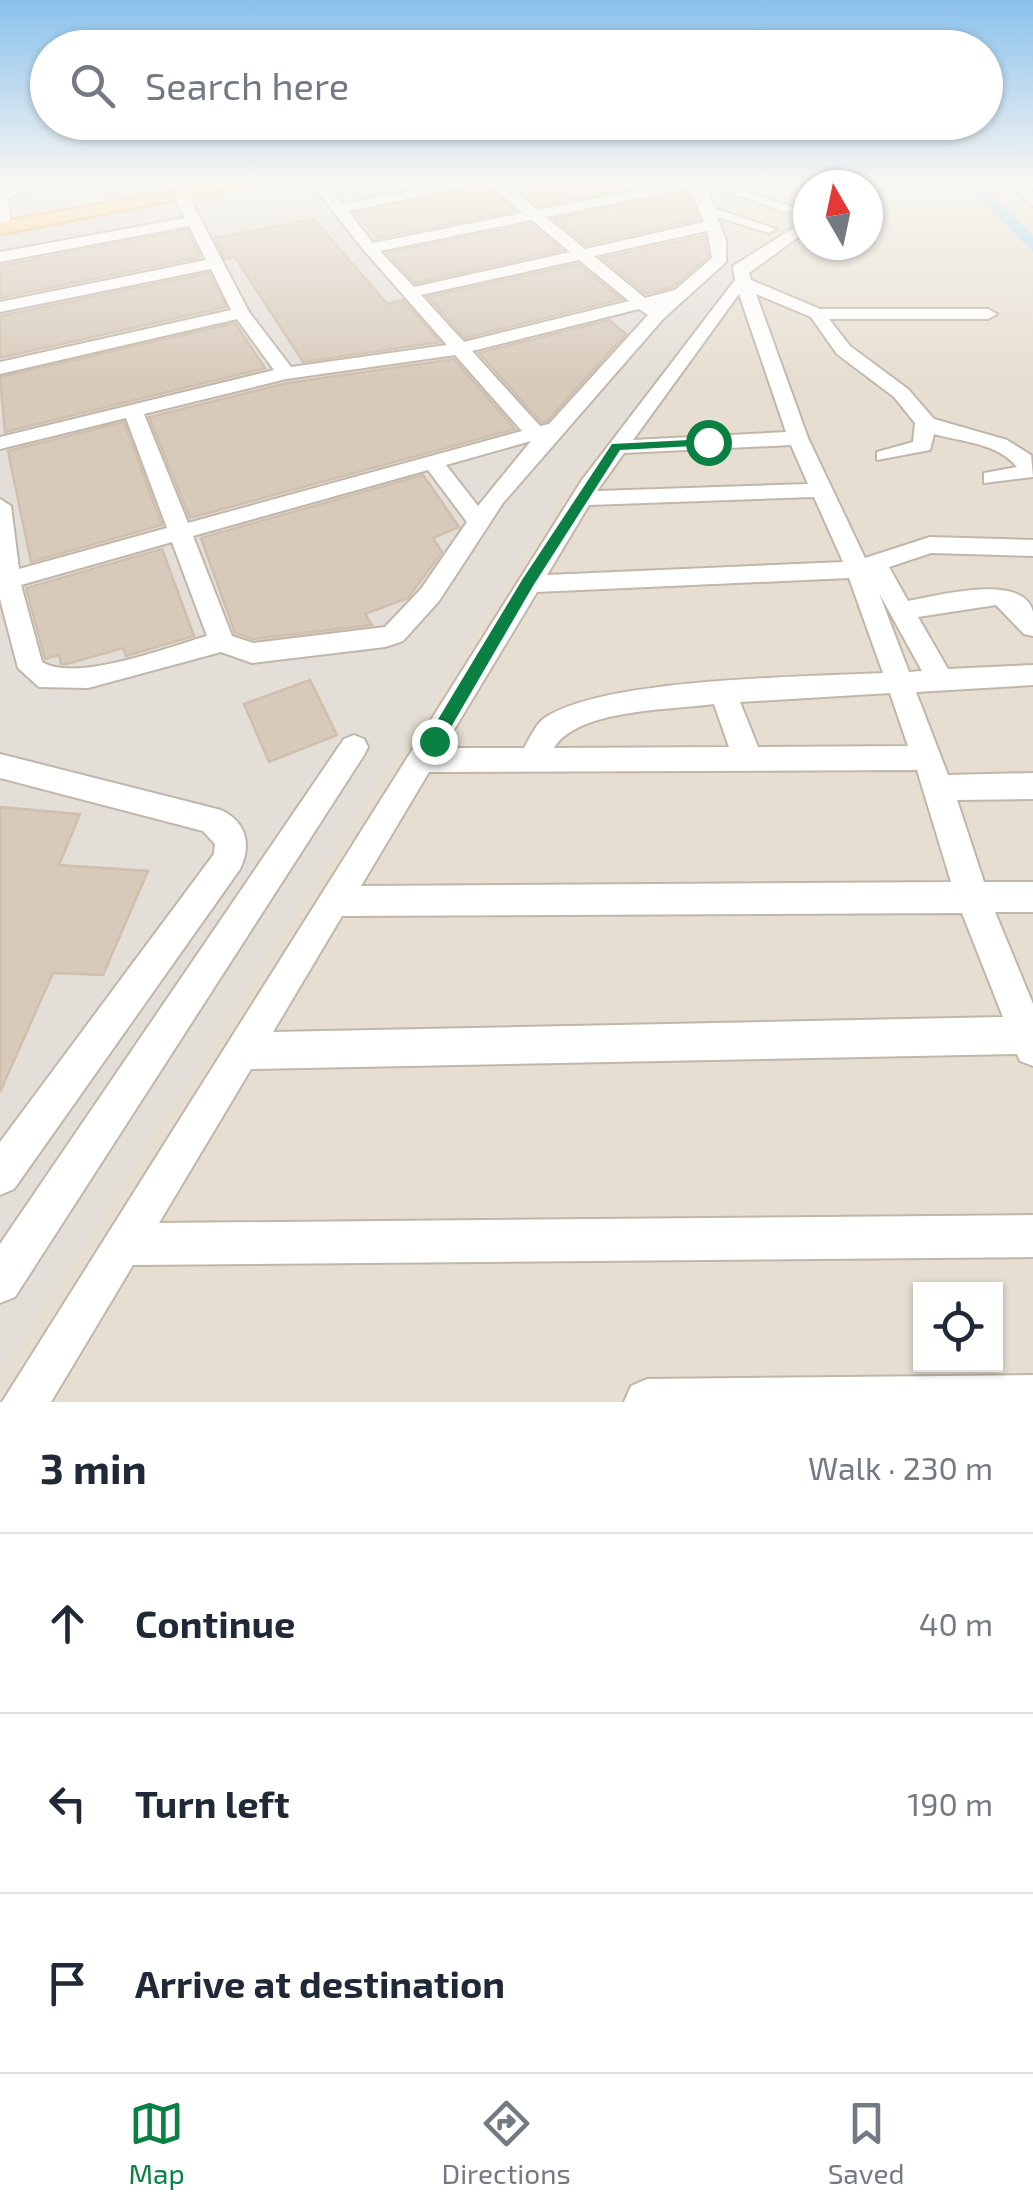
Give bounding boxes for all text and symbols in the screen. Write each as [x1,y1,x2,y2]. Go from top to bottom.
search box [30,30,1003,140]
icon: search [65,58,120,113]
text: Search here [145,62,349,108]
north arrow [793,170,883,260]
route start [686,420,732,466]
route end [412,719,458,765]
map controls [913,1282,1003,1372]
button: locate [913,1282,1003,1372]
text: 3 min [40,1442,147,1492]
text: Walk · 230 m [808,1448,993,1486]
icon: ahead [40,1596,95,1651]
text: Continue [135,1600,295,1646]
text: 40 m [919,1604,993,1642]
icon: left [40,1776,95,1831]
text: Turn left [135,1780,290,1826]
text: 190 m [907,1784,993,1822]
icon: arrive [40,1956,95,2011]
text: Arrive at destination [135,1960,505,2006]
tab: Map [128,2096,185,2190]
tab: Directions [442,2096,571,2190]
tab: Saved [828,2096,905,2190]

